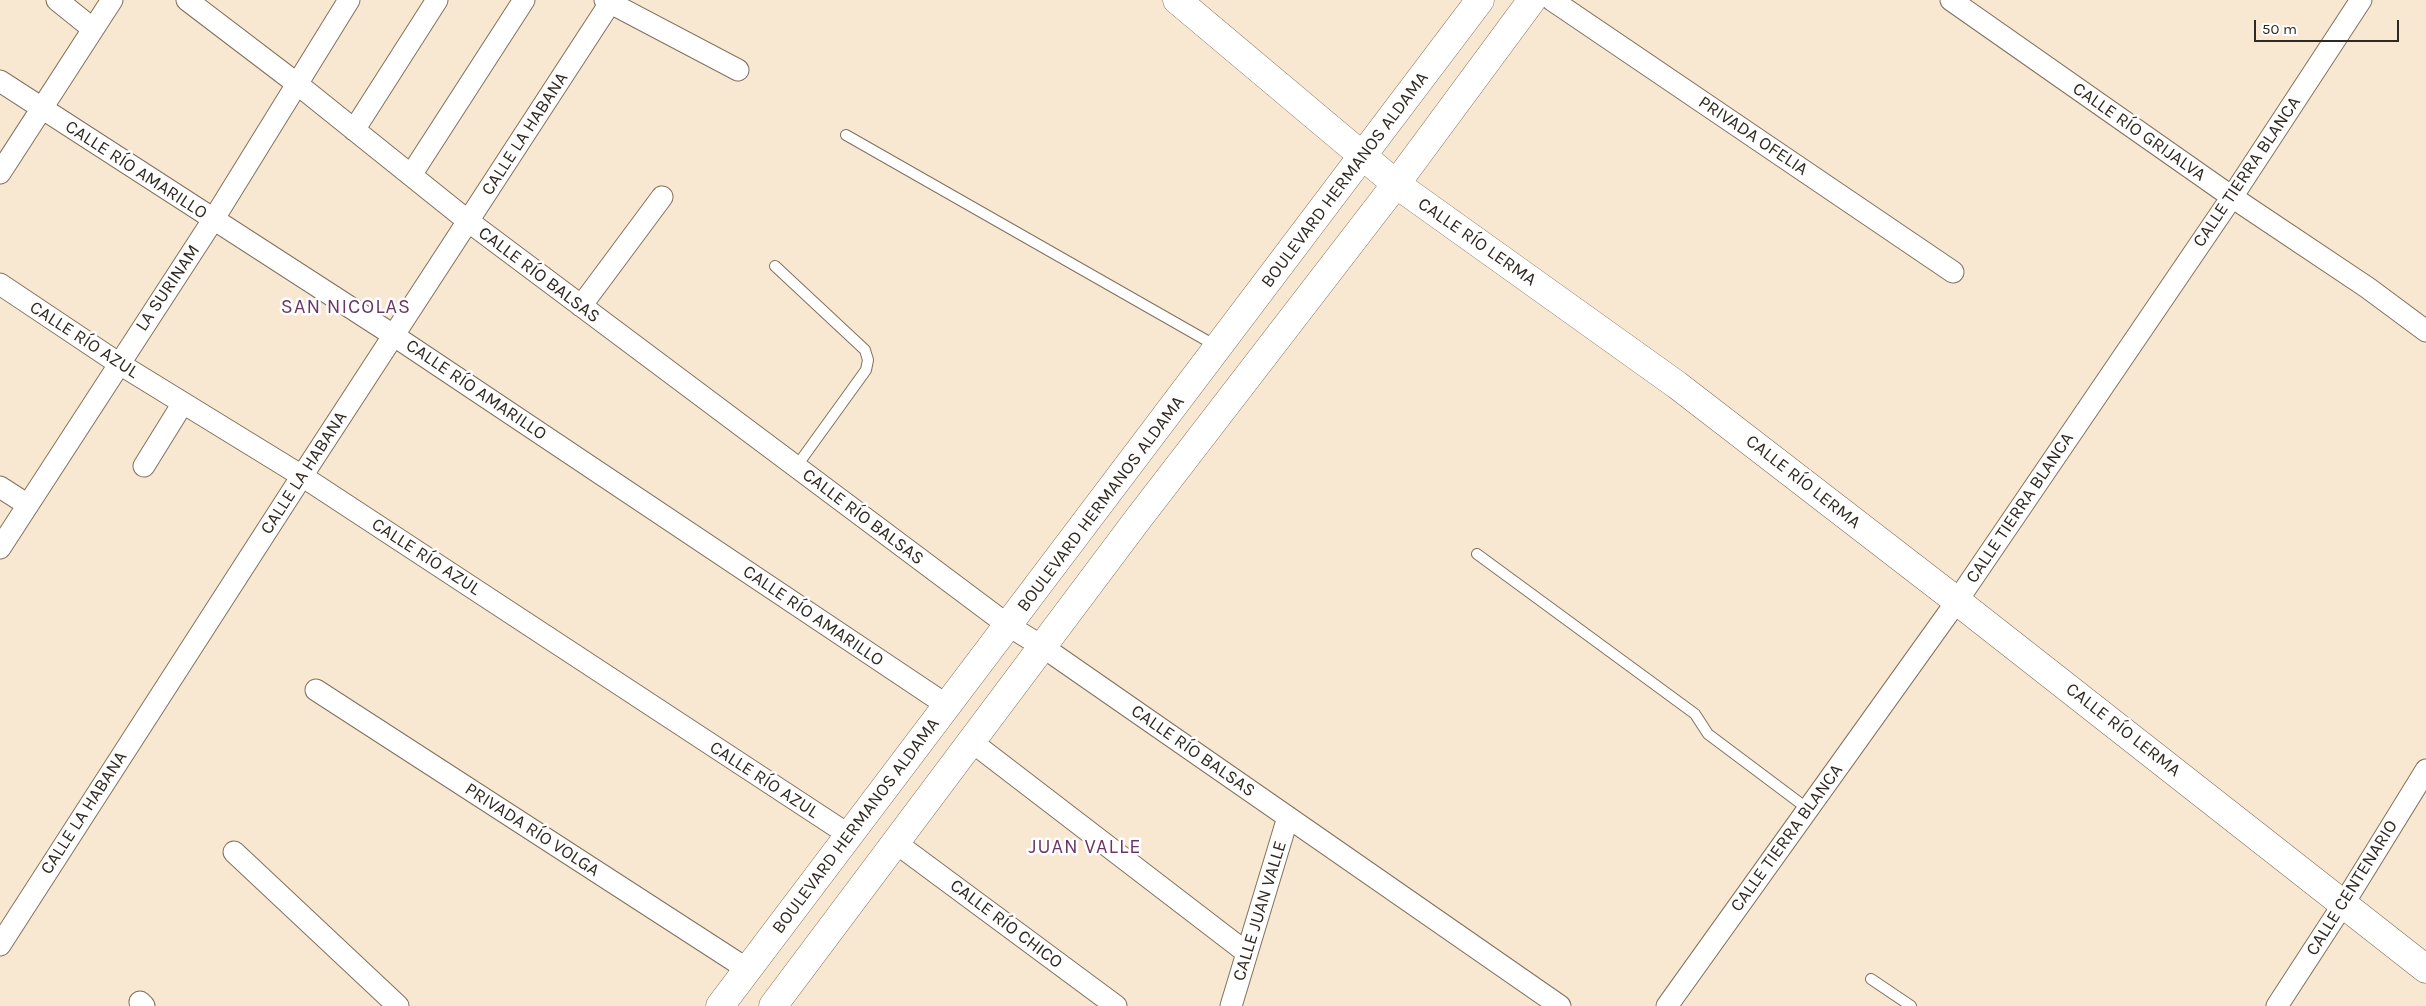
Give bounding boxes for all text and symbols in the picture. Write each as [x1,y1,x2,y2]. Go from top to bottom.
scale bar [2256,10,2401,42]
text: 50 m [2262,20,2297,38]
street label: CALLE LA HABANA [477,68,573,200]
street label: BOULEVARD HERMANOS ALDAMA [1257,68,1433,292]
street label: CALLE RÍO GRIJALVA [2068,78,2210,186]
street label: PRIVADA OFELIA [1694,91,1812,181]
street label: CALLE TIERRA BLANCA [2189,93,2305,251]
street label: CALLE RÍO AMARILLO [61,116,211,224]
street label: CALLE RÍO LERMA [1414,193,1540,291]
street label: CALLE RÍO BALSAS [474,222,604,328]
street label: LA SURINAM [131,241,205,335]
district label: SAN NICOLAS [279,295,413,319]
street label: CALLE RÍO AZUL [25,297,143,383]
street label: CALLE RÍO AMARILLO [402,335,550,445]
street label: BOULEVARD HERMANOS ALDAMA [1013,392,1189,616]
street label: CALLE LA HABANA [256,407,352,539]
street label: CALLE TIERRA BLANCA [1962,429,2078,587]
street label: CALLE RÍO LERMA [1741,430,1865,534]
street label: CALLE RÍO BALSAS [798,464,928,570]
street label: CALLE RÍO AZUL [367,514,485,600]
street label: CALLE RÍO AMARILLO [739,561,887,671]
street label: CALLE RÍO LERMA [2061,678,2185,782]
street label: CALLE RÍO BALSAS [1127,700,1259,802]
street label: BOULEVARD HERMANOS ALDAMA [768,714,944,938]
street label: CALLE RÍO AZUL [705,737,823,823]
street label: CALLE LA HABANA [36,747,132,879]
street label: CALLE TIERRA BLANCA [1726,760,1848,916]
street label: PRIVADA RÍO VOLGA [461,778,603,882]
street label: CALLE CENTENARIO [2302,816,2402,960]
district label: JUAN VALLE [1027,835,1143,859]
street label: CALLE JUAN VALLE [1228,838,1292,984]
street label: CALLE RÍO CHICO [945,875,1067,973]

